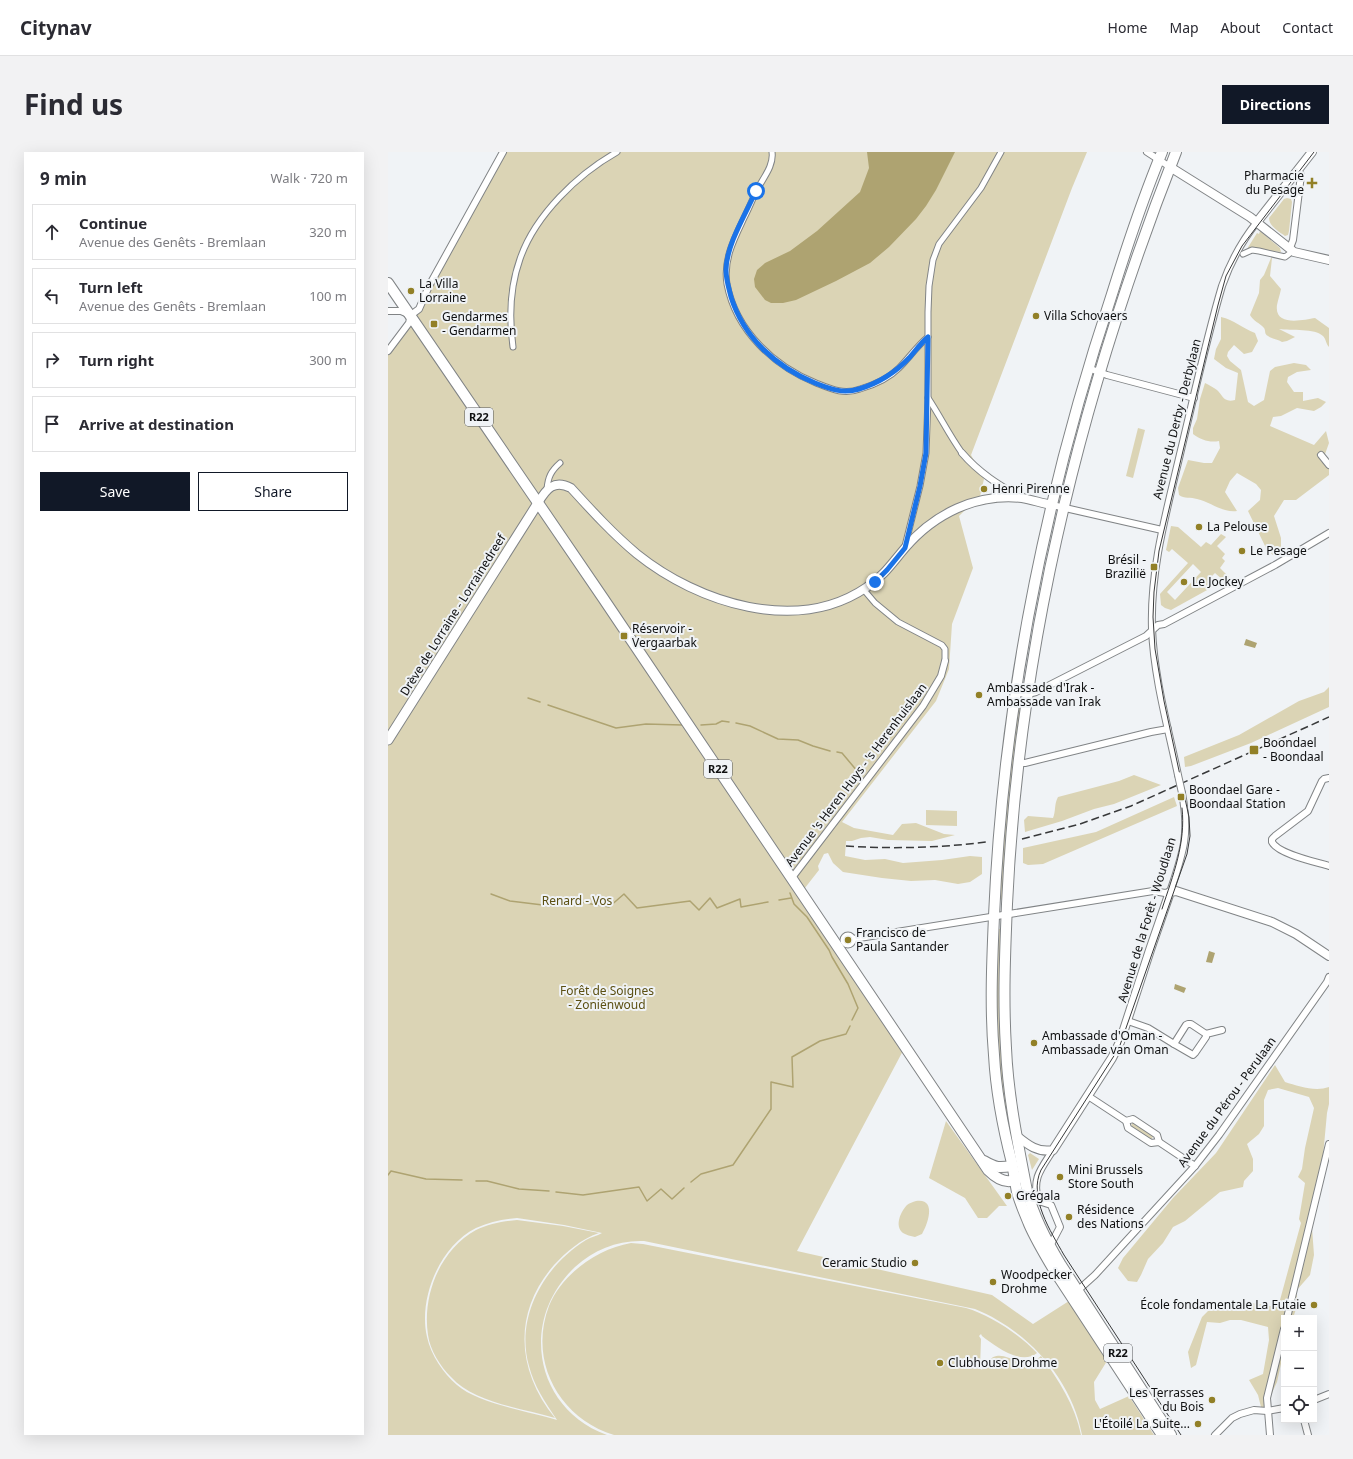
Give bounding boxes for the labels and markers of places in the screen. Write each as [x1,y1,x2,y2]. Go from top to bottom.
place label: Pharmacie du Pesage [1244,167,1304,198]
marker: Pharmacie du Pesage [1307,178,1317,188]
place label: La Villa Lorraine [419,275,466,306]
marker: La Villa Lorraine [406,286,416,296]
place label: Villa Schovaers [1044,307,1128,324]
place label: Gendarmes - Gendarmen [442,308,516,339]
marker: Villa Schovaers [1031,311,1041,321]
marker: Gendarmes - Gendarmen [429,319,439,329]
place label: Henri Pirenne [992,480,1070,497]
marker: Henri Pirenne [979,484,989,494]
place label: La Pelouse [1207,518,1268,535]
marker: La Pelouse [1194,522,1204,532]
place label: Le Pesage [1250,542,1307,559]
marker: Le Pesage [1237,546,1247,556]
place label: Brésil - Brazilië [1105,551,1146,582]
marker: Brésil - Brazilië [1149,562,1159,572]
place label: Le Jockey [1192,573,1244,590]
marker: Le Jockey [1179,577,1189,587]
place label: Réservoir - Vergaarbak [632,620,697,651]
marker: Réservoir - Vergaarbak [619,631,629,641]
place label: Ambassade d'Irak - Ambassade van Irak [987,679,1101,710]
marker: Ambassade d'Irak - Ambassade van Irak [974,690,984,700]
place label: Boondael - Boondaal [1263,734,1324,765]
marker: Boondael - Boondaal [1248,744,1260,756]
place label: Boondael Gare - Boondaal Station [1189,781,1286,812]
marker: Boondael Gare - Boondaal Station [1176,792,1186,802]
place label: Francisco de Paula Santander [856,924,949,955]
marker: Francisco de Paula Santander [843,935,853,945]
place label: Ambassade d'Oman - Ambassade van Oman [1042,1027,1169,1058]
marker: Ambassade d'Oman - Ambassade van Oman [1029,1038,1039,1048]
place label: Mini Brussels Store South [1068,1161,1143,1192]
marker: Mini Brussels Store South [1055,1172,1065,1182]
place label: Grégala [1016,1187,1060,1204]
marker: Grégala [1003,1191,1013,1201]
place label: Résidence des Nations [1077,1201,1144,1232]
marker: Résidence des Nations [1064,1212,1074,1222]
place label: Ceramic Studio [822,1254,907,1271]
marker: Ceramic Studio [910,1258,920,1268]
place label: Woodpecker Drohme [1001,1266,1072,1297]
marker: Woodpecker Drohme [988,1277,998,1287]
place label: École fondamentale La Futaie [1140,1296,1306,1313]
marker: École fondamentale La Futaie [1309,1300,1319,1310]
place label: Clubhouse Drohme [948,1354,1058,1371]
marker: Clubhouse Drohme [935,1358,945,1368]
place label: Les Terrasses du Bois [1129,1384,1204,1415]
marker: Les Terrasses du Bois [1207,1395,1217,1405]
place label: L'Étoilé La Suite... [1094,1415,1190,1432]
marker: L'Étoilé La Suite... [1193,1419,1203,1429]

